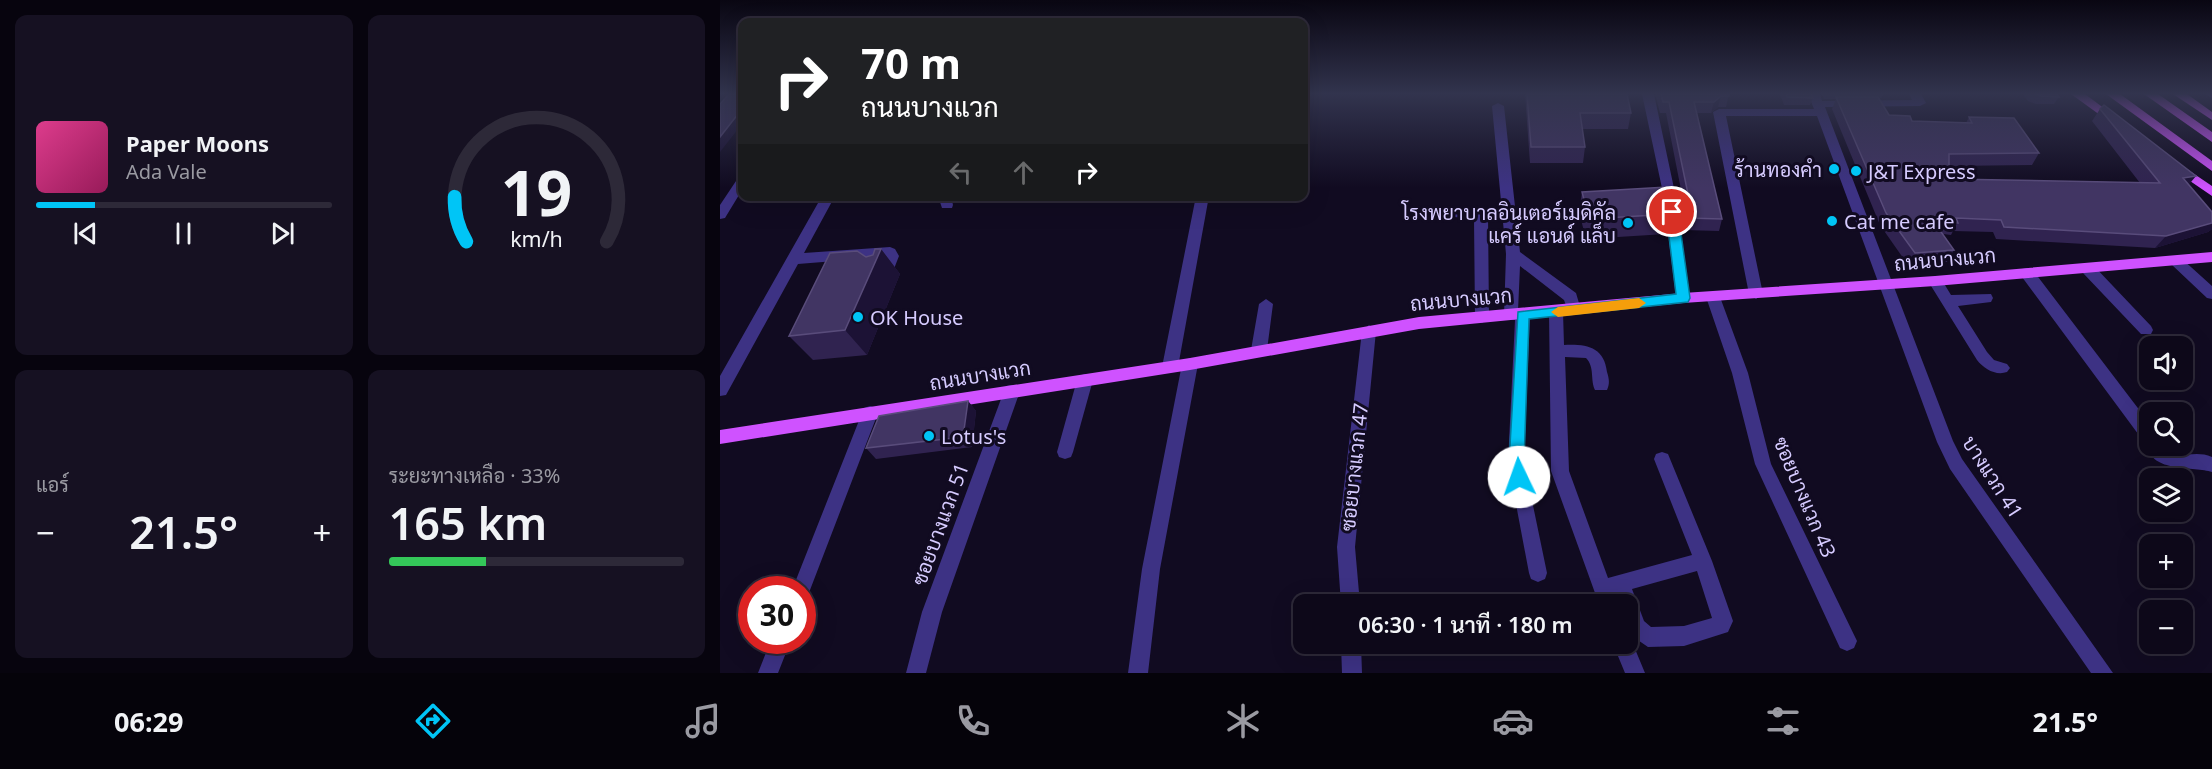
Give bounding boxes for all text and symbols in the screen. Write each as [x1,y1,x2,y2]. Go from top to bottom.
text: 70 m [861,34,961,91]
icon: right [762,42,840,120]
text: ถนนบางแวก [861,88,999,125]
text: Paper Moons [126,128,269,158]
text: 19 [501,149,572,234]
icon: left [944,156,977,189]
icon: ahead [1007,156,1040,189]
icon: right [1070,156,1103,189]
place label: ร้านทองคำ [1734,156,1822,183]
text: Ada Vale [126,158,207,185]
place label: J&T Express [1866,158,1976,185]
marker: ร้านทองคำ [1827,162,1841,176]
marker: J&T Express [1849,164,1863,178]
pin [1646,186,1697,237]
icon: arrive [1655,195,1688,228]
place label: โรงพยาบาลอินเตอร์เมดิคัล แคร์ แอนด์ แล็บ [1401,199,1616,249]
place label: Cat me cafe [1844,208,1954,235]
marker: Cat me cafe [1825,214,1839,228]
marker: โรงพยาบาลอินเตอร์เมดิคัล แคร์ แอนด์ แล็บ [1621,216,1635,230]
icon: previous [69,217,102,250]
icon: pause [167,217,200,250]
icon: next [266,217,299,250]
text: km/h [510,225,563,254]
street label: ถนนบางแวก [1893,241,1997,277]
street label: ถนนบางแวก [1409,281,1513,317]
place label: OK House [870,304,963,331]
marker: OK House [851,310,865,324]
map controls [2139,336,2193,654]
button: sound [2139,336,2193,390]
street label: ถนนบางแวก [927,354,1033,396]
street label: ซอยบางแวก 47 [1334,402,1374,532]
button: search [2139,402,2193,456]
place label: Lotus's [941,423,1006,450]
marker: Lotus's [922,429,936,443]
street label: บางแวก 41 [1956,431,2030,523]
street label: ซอยบางแวก 43 [1767,433,1843,561]
position arrow [1487,445,1551,509]
street label: ซอยบางแวก 51 [905,459,975,589]
text: ระยะทางเหลือ · 33% [389,462,560,489]
button: layers [2139,468,2193,522]
text: แอร์ [36,471,69,498]
text: 165 km [389,492,547,553]
text: 21.5° [129,501,238,562]
text: − [36,510,55,555]
text: + [313,510,332,555]
button: + [2139,534,2193,588]
speed limit sign: 30 [738,576,816,654]
button: − [2139,600,2193,654]
text: 06:30 · 1 นาที · 180 m [1358,609,1573,639]
icon: directions [412,700,454,742]
icon: music [682,700,724,742]
icon: phone [952,700,994,742]
icon: climate [1222,700,1264,742]
icon: car [1492,700,1534,742]
icon: filters [1762,700,1804,742]
text: 06:29 [114,703,183,740]
text: 21.5° [2033,703,2098,740]

